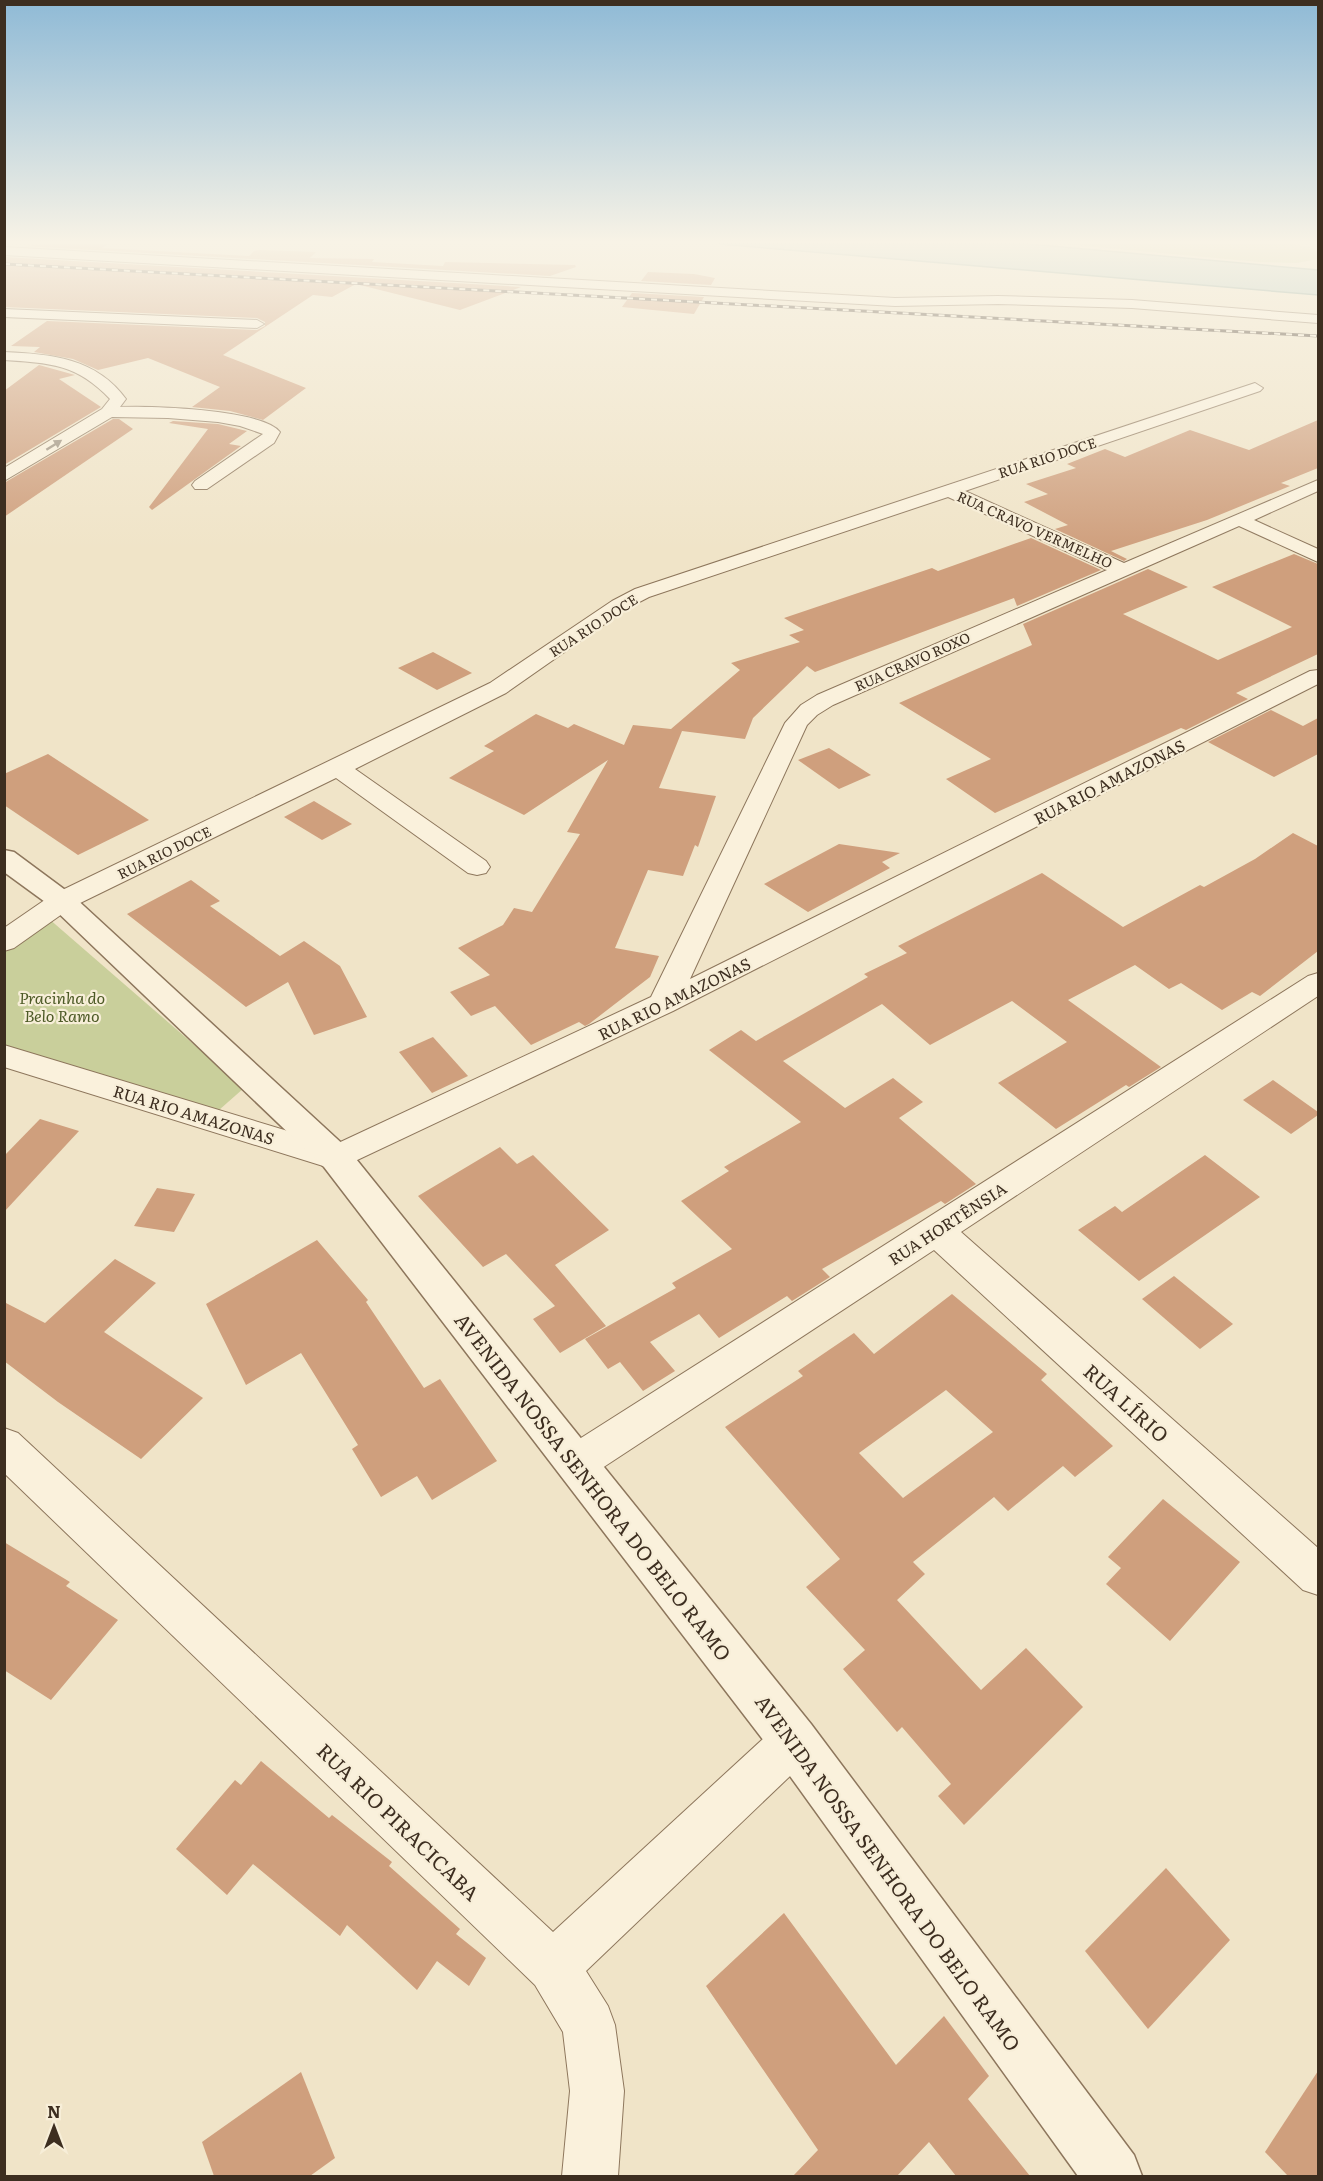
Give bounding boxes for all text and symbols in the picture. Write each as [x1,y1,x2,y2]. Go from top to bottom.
street label: RUA RIO DOCE [995,432,1099,482]
one-way arrow [46,440,62,451]
street label: RUA CRAVO VERMELHO [954,486,1116,572]
street label: RUA RIO DOCE [545,589,641,661]
street label: RUA CRAVO ROXO [851,626,973,696]
street label: RUA RIO AMAZONAS [1029,732,1189,830]
street label: RUA RIO DOCE [114,821,214,883]
street label: RUA RIO AMAZONAS [594,951,754,1045]
park label: Pracinha do Belo Ramo [19,985,105,1027]
street label: RUA RIO AMAZONAS [111,1078,277,1150]
street label: RUA HORTÊNSIA [883,1176,1011,1270]
street label: AVENIDA NOSSA SENHORA DO BELO RAMO [448,1306,740,1666]
street label: RUA LÍRIO [1078,1356,1176,1448]
street label: AVENIDA NOSSA SENHORA DO BELO RAMO [749,1687,1029,2057]
street label: RUA RIO PIRACICABA [311,1735,487,1907]
north arrow [24,2097,84,2157]
text: N [47,2099,61,2123]

